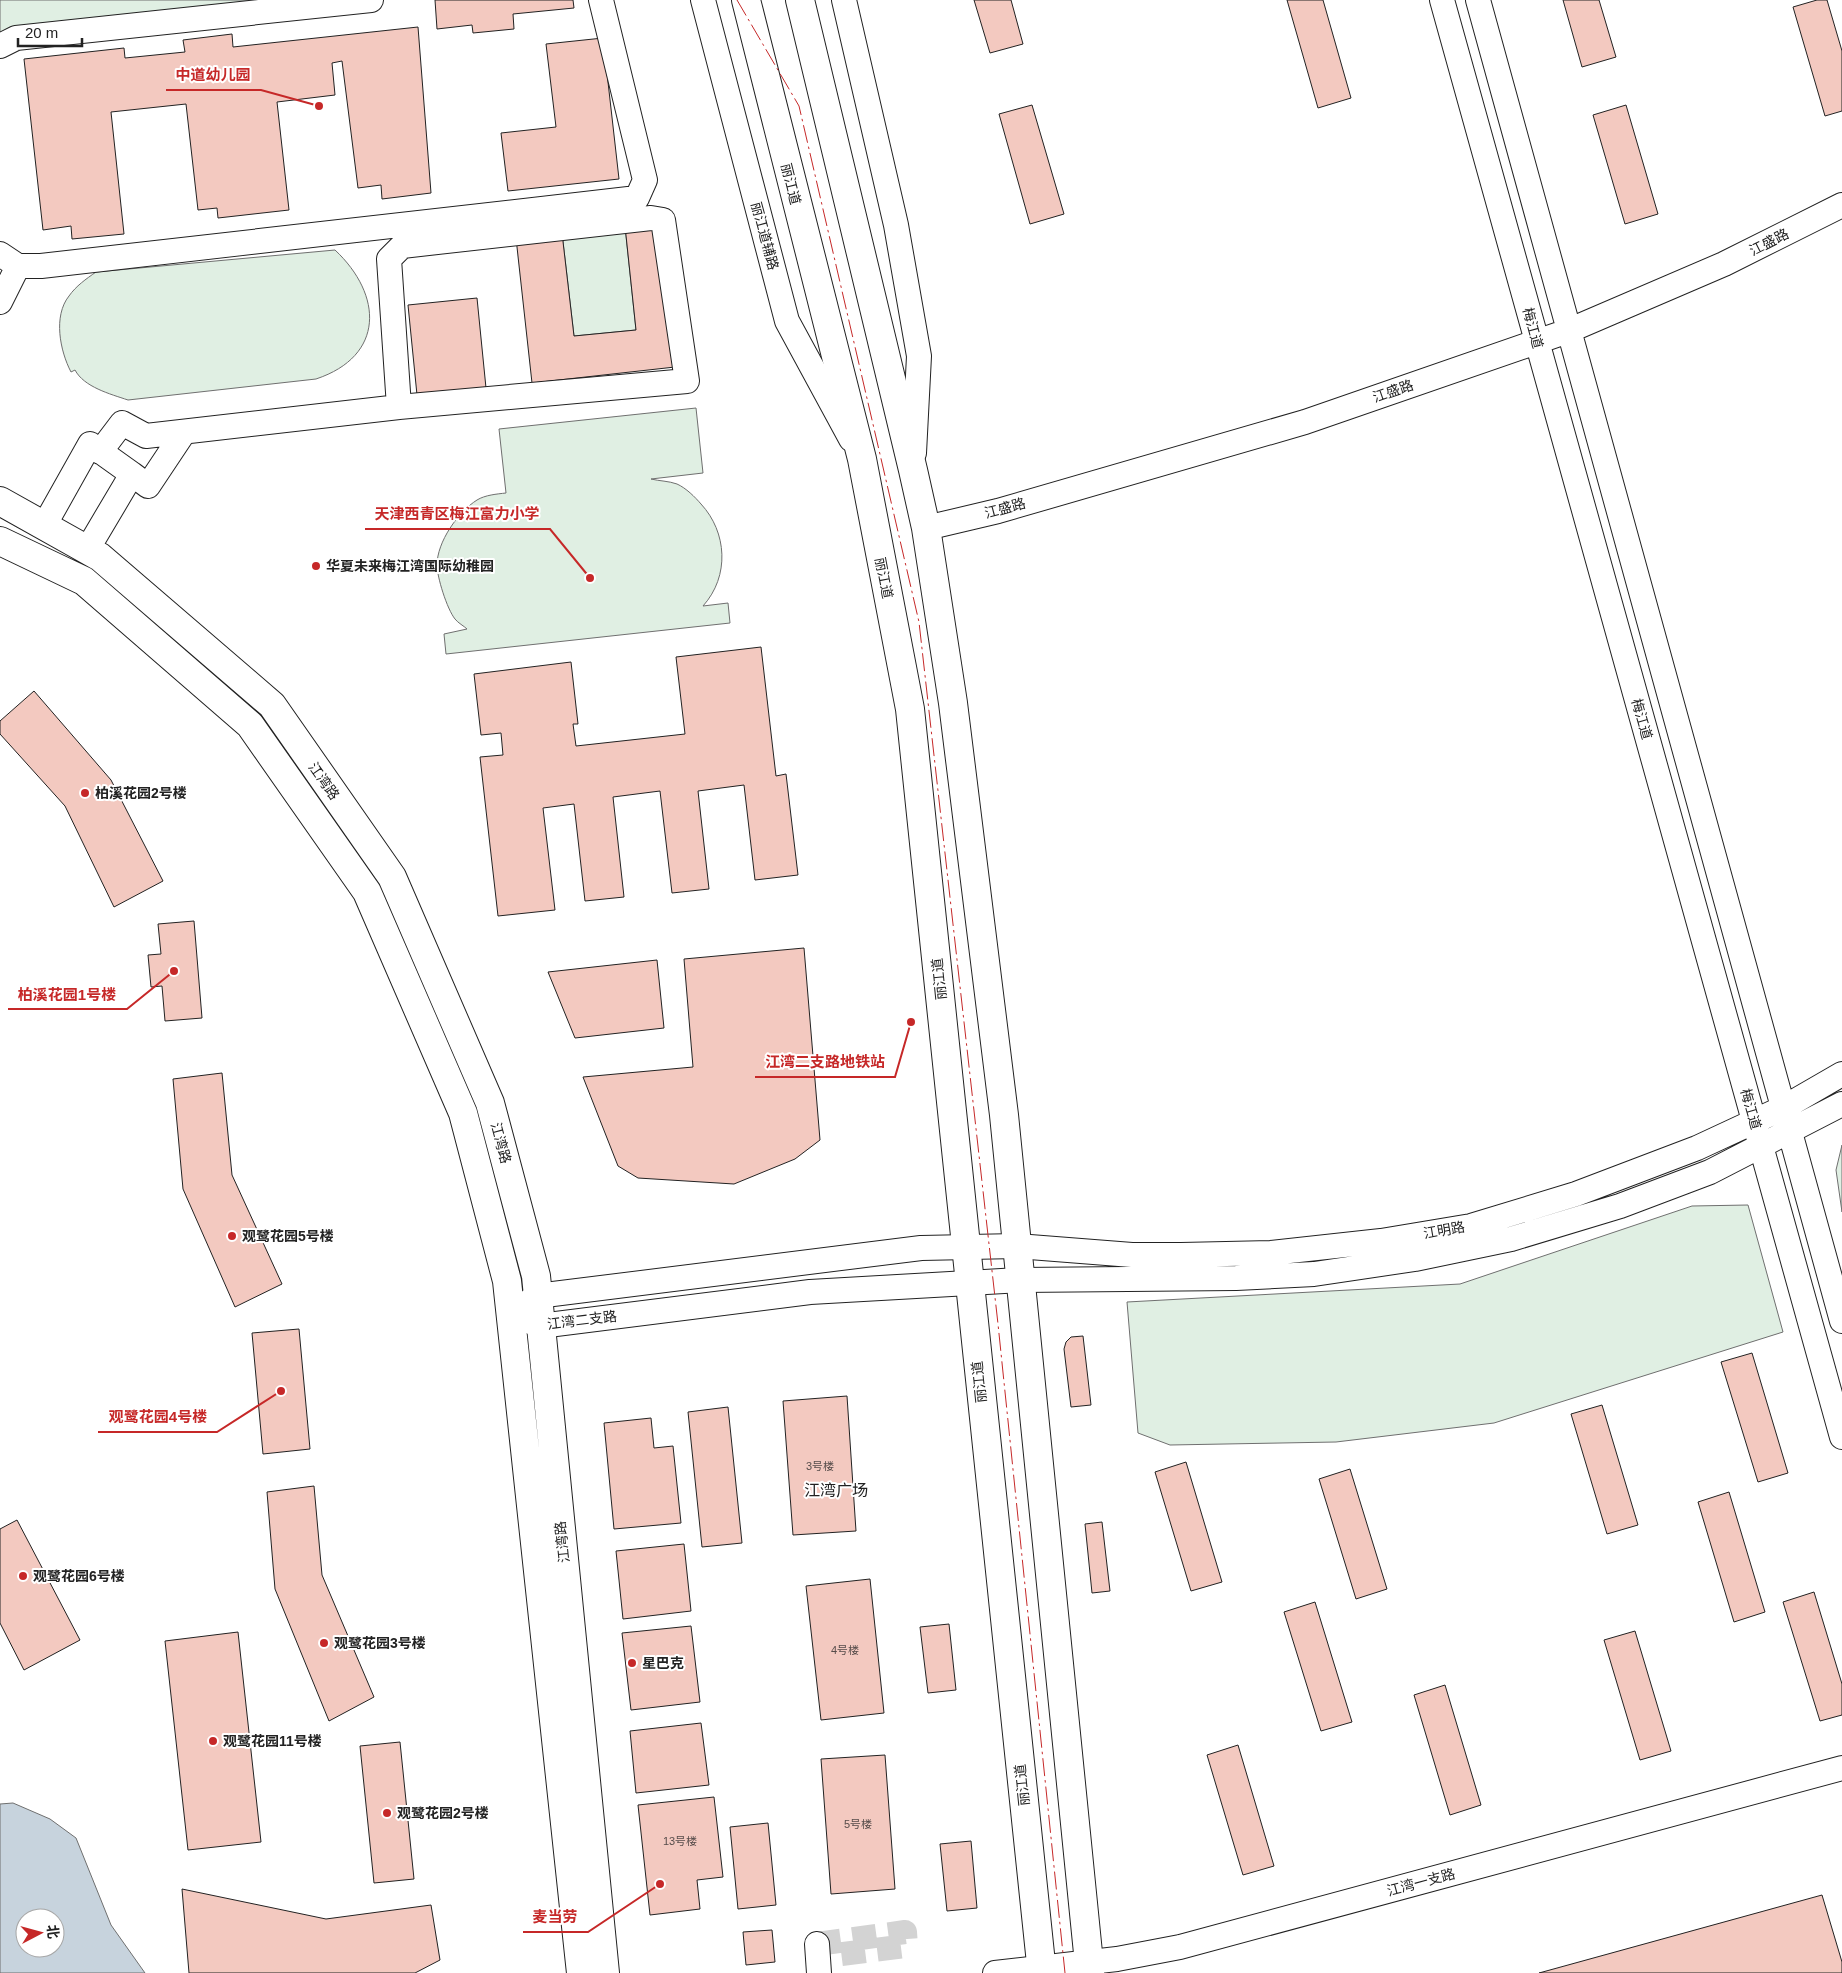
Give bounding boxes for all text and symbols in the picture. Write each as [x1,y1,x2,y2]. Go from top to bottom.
scale bar [18,15,81,47]
text: 20 m [25,24,58,41]
callout: 中道幼儿园 [166,60,261,90]
text: 中道幼儿园 [175,66,251,83]
street label: 丽江道 [778,162,804,206]
street label: 丽江道辅路 [748,200,782,272]
street label: 江盛路 [1747,225,1791,259]
street label: 梅江道 [1520,306,1546,350]
street label: 江盛路 [1371,377,1415,405]
street label: 江盛路 [983,495,1027,521]
callout: 天津西青区梅江富力小学 [365,499,550,529]
text: 天津西青区梅江富力小学 [374,505,540,522]
street label: 丽江道 [872,556,896,600]
place label: 华夏未来梅江湾国际幼稚园 [326,558,494,574]
marker: 华夏未来梅江湾国际幼稚园 [310,560,322,572]
street label: 梅江道 [1629,697,1655,741]
street label: 江湾路 [305,759,343,803]
place label: 柏溪花园2号楼 [95,785,187,801]
marker: 柏溪花园2号楼 [79,787,91,799]
street label: 丽江道 [929,957,949,1001]
callout: 柏溪花园1号楼 [8,979,127,1009]
text: 柏溪花园1号楼 [18,986,116,1003]
callout: 江湾二支路地铁站 [755,1047,895,1077]
text: 江湾二支路地铁站 [765,1053,885,1070]
street label: 梅江道 [1738,1087,1764,1131]
street label: 江湾路 [488,1121,514,1165]
street label: 江明路 [1422,1218,1466,1242]
place label: 观鹭花园5号楼 [242,1228,334,1244]
marker: 观鹭花园5号楼 [226,1230,238,1242]
street label: 江湾二支路 [546,1308,618,1332]
street label: 丽江道 [969,1360,989,1404]
callout: 观鹭花园4号楼 [98,1402,217,1432]
text: 观鹭花园4号楼 [109,1408,207,1425]
house number: 3号楼 [806,1460,834,1472]
district label: 江湾广场 [804,1482,868,1499]
street label: 江湾路 [552,1520,572,1564]
place label: 观鹭花园6号楼 [33,1568,125,1584]
marker: 观鹭花园6号楼 [17,1570,29,1582]
place label: 观鹭花园3号楼 [334,1635,426,1651]
marker: 观鹭花园3号楼 [318,1637,330,1649]
house number: 4号楼 [831,1644,859,1656]
place label: 星巴克 [642,1655,684,1671]
marker: 星巴克 [626,1657,638,1669]
place label: 观鹭花园11号楼 [223,1733,322,1749]
marker: 观鹭花园11号楼 [207,1735,219,1747]
street label: 丽江道 [1012,1763,1032,1807]
place label: 观鹭花园2号楼 [397,1805,489,1821]
marker: 观鹭花园2号楼 [381,1807,393,1819]
house number: 5号楼 [844,1818,872,1830]
house number: 13号楼 [663,1835,697,1847]
street label: 江湾一支路 [1385,1865,1457,1899]
callout: 麦当劳 [523,1902,588,1932]
north arrow [15,1908,65,1958]
text: 麦当劳 [532,1908,578,1925]
text: 北 [44,1924,62,1939]

